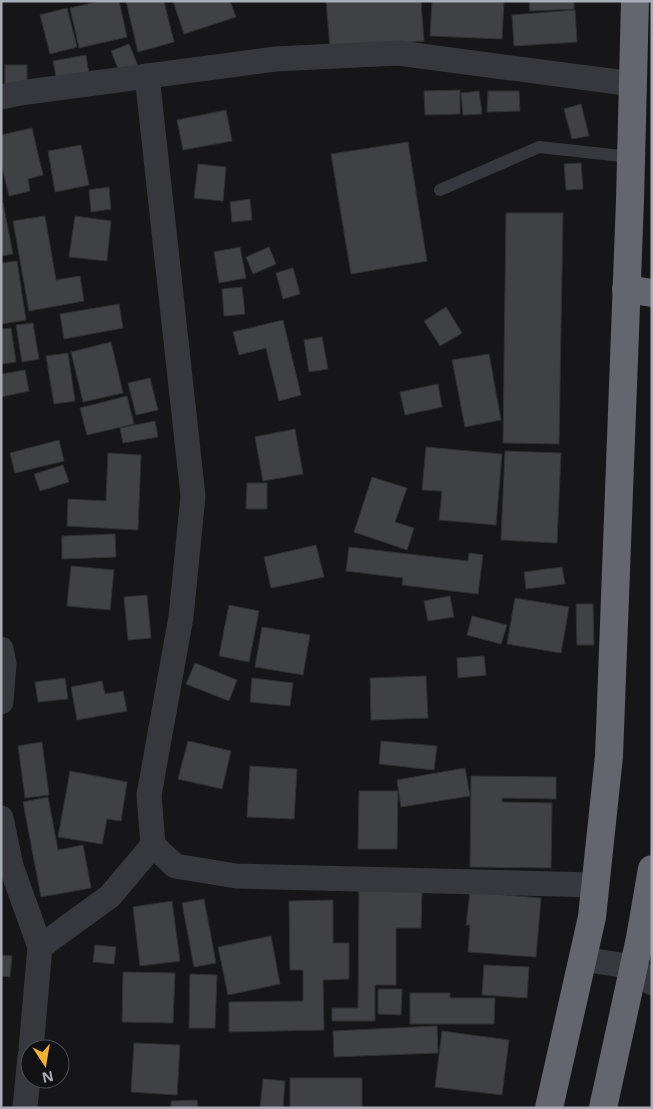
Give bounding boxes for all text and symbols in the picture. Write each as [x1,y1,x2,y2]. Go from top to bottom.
north arrow [20,1039,70,1089]
text: N [40,1067,55,1088]

